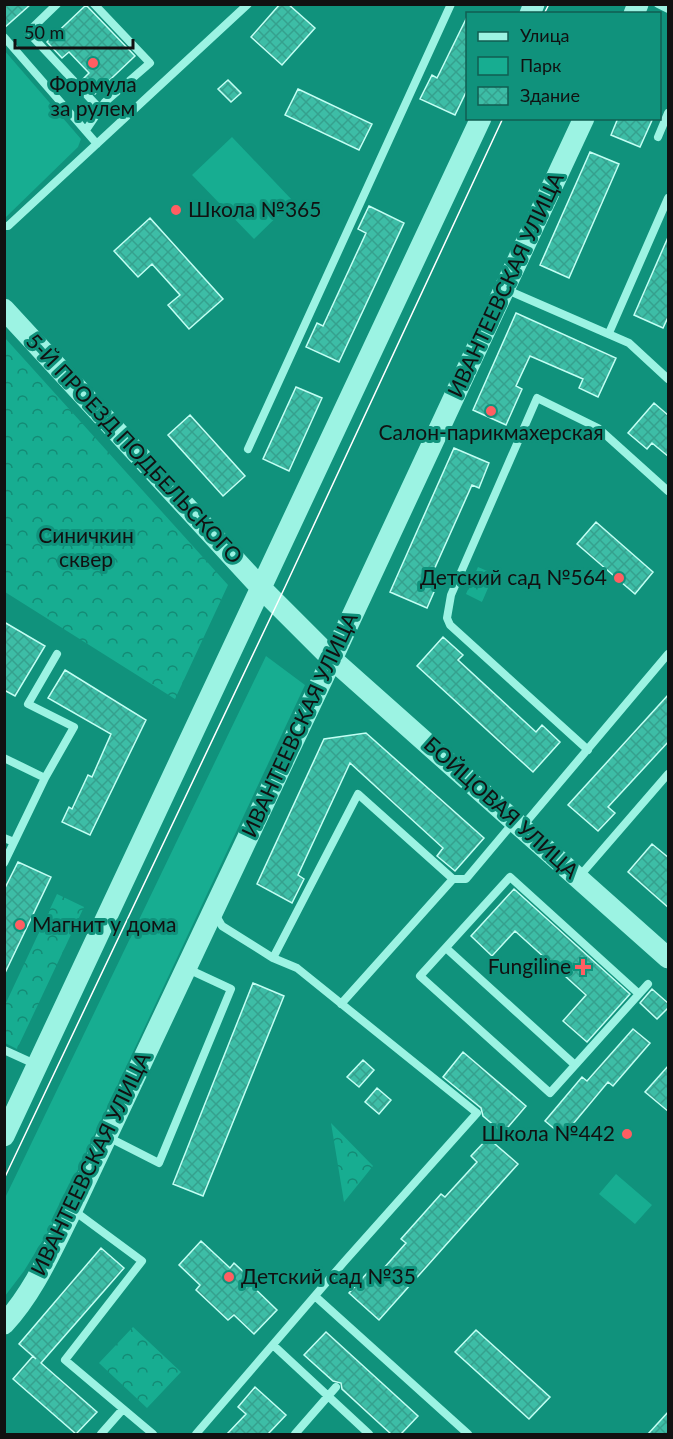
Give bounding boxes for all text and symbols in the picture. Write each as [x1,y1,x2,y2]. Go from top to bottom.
scale bar [15,12,134,50]
legend [466,12,661,120]
text: 50 m [24,21,64,43]
text: Улица [520,24,570,46]
text: Парк [520,54,562,76]
marker: Формула за рулем [86,56,100,70]
place label: Формула за рулем [49,71,137,120]
text: Здание [520,84,580,106]
street label: ИВАНТЕЕВСКАЯ УЛИЦА [441,167,568,401]
place label: Школа №365 [188,196,321,221]
marker: Школа №365 [169,203,183,217]
street label: 5-Й ПРОЕЗД ПОДБЕЛЬСКОГО [22,328,248,568]
marker: Салон-парикмахерская [484,404,498,418]
place label: Салон-парикмахерская [378,419,604,444]
park label: Синичкин сквер [38,522,134,571]
place label: Детский сад №564 [420,564,607,589]
marker: Детский сад №564 [612,571,626,585]
street label: ИВАНТЕЕВСКАЯ УЛИЦА [235,607,362,841]
street label: БОЙЦОВАЯ УЛИЦА [420,731,585,883]
place label: Магнит у дома [32,911,176,936]
marker: Магнит у дома [13,918,27,932]
place label: Fungiline [488,953,571,978]
marker: Fungiline [576,960,590,974]
street label: ИВАНТЕЕВСКАЯ УЛИЦА [25,1047,155,1279]
place label: Школа №442 [482,1120,615,1145]
marker: Школа №442 [620,1127,634,1141]
place label: Детский сад №35 [241,1263,416,1288]
marker: Детский сад №35 [222,1270,236,1284]

